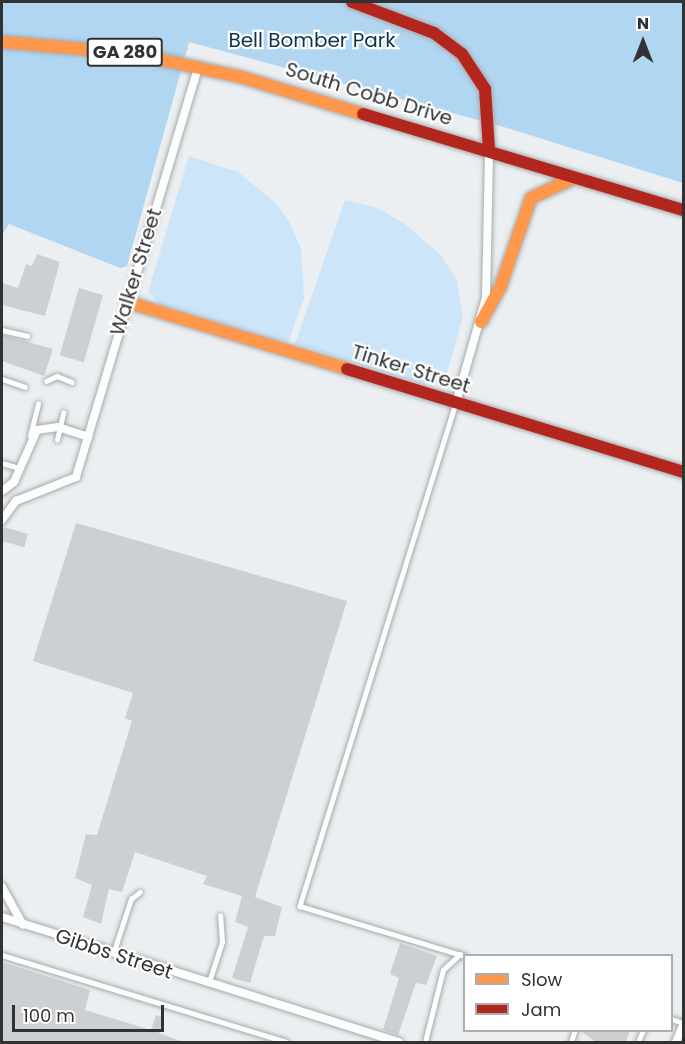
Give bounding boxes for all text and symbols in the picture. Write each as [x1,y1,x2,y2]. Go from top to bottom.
north arrow [613,12,673,72]
text: N [637,12,649,35]
park label: Bell Bomber Park [228,28,396,52]
road number: GA 280 [86,37,164,67]
street label: South Cobb Drive [283,57,455,131]
street label: Walker Street [105,205,167,339]
street label: Tinker Street [349,340,473,398]
street label: Gibbs Street [52,924,176,984]
legend [463,954,673,1032]
text: Slow [521,967,562,992]
scale bar [15,993,166,1031]
text: Jam [521,997,561,1022]
text: 100 m [23,1003,75,1028]

